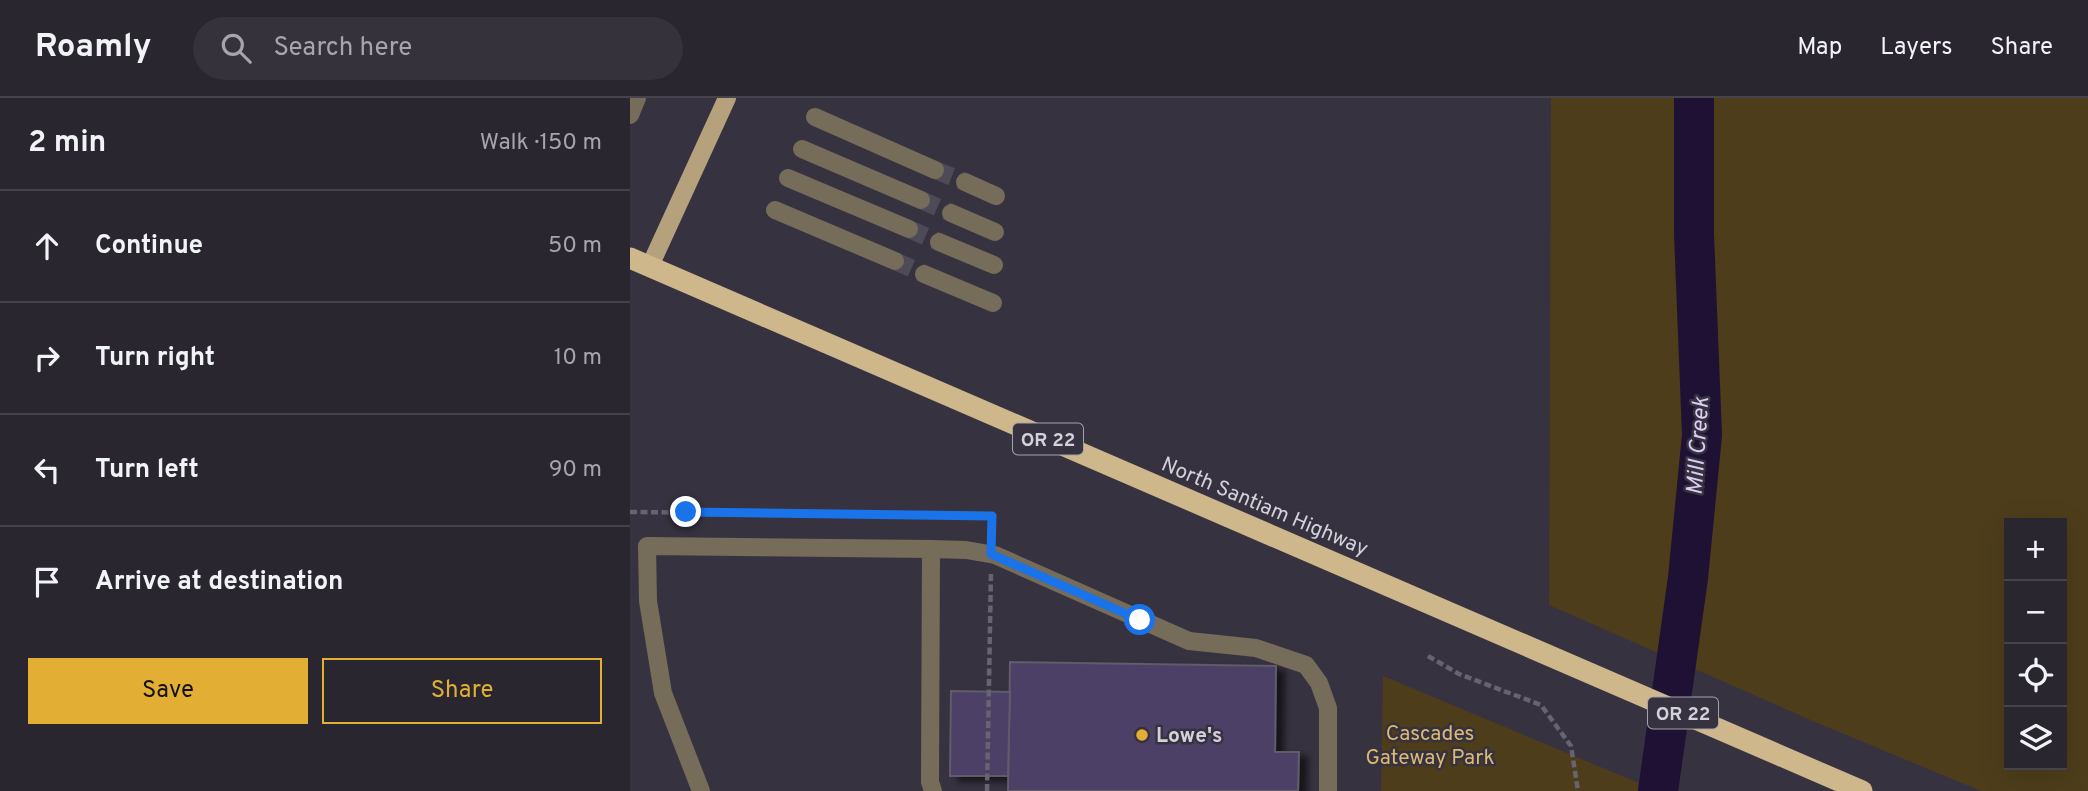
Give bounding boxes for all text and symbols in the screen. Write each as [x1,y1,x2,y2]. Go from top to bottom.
search box [193,17,683,80]
text: Roamly [35,27,151,69]
icon: search [217,29,255,67]
text: Search here [273,32,412,65]
text: Map [1797,33,1842,63]
text: Layers [1880,33,1952,63]
text: Share [1990,33,2053,63]
text: 2 min [28,125,106,162]
text: Walk · 150 m [480,129,602,158]
icon: ahead [28,227,66,265]
text: Continue [95,230,203,263]
text: 50 m [548,232,602,261]
icon: right [28,339,66,377]
text: Turn right [95,342,215,375]
text: 10 m [554,344,602,373]
water label: Mill Creek [1682,396,1717,496]
road number: OR 22 [1013,424,1083,454]
icon: left [28,451,66,489]
street label: North Santiam Highway [1157,452,1372,563]
text: Turn left [95,454,199,487]
text: 90 m [549,456,602,485]
route end [670,496,701,527]
map controls [2004,518,2067,770]
button: + [2004,518,2067,581]
icon: arrive [28,563,66,601]
text: Arrive at destination [95,566,343,599]
button: − [2004,581,2067,644]
route start [1124,604,1155,635]
button: locate [2004,644,2067,707]
button: Save [28,658,308,724]
button: Share [322,658,602,724]
road number: OR 22 [1648,698,1718,728]
button: layers [2004,707,2067,770]
park label: Cascades Gateway Park [1365,721,1495,772]
place label: Lowe's [1156,723,1222,750]
marker: Lowe's [1134,727,1150,743]

